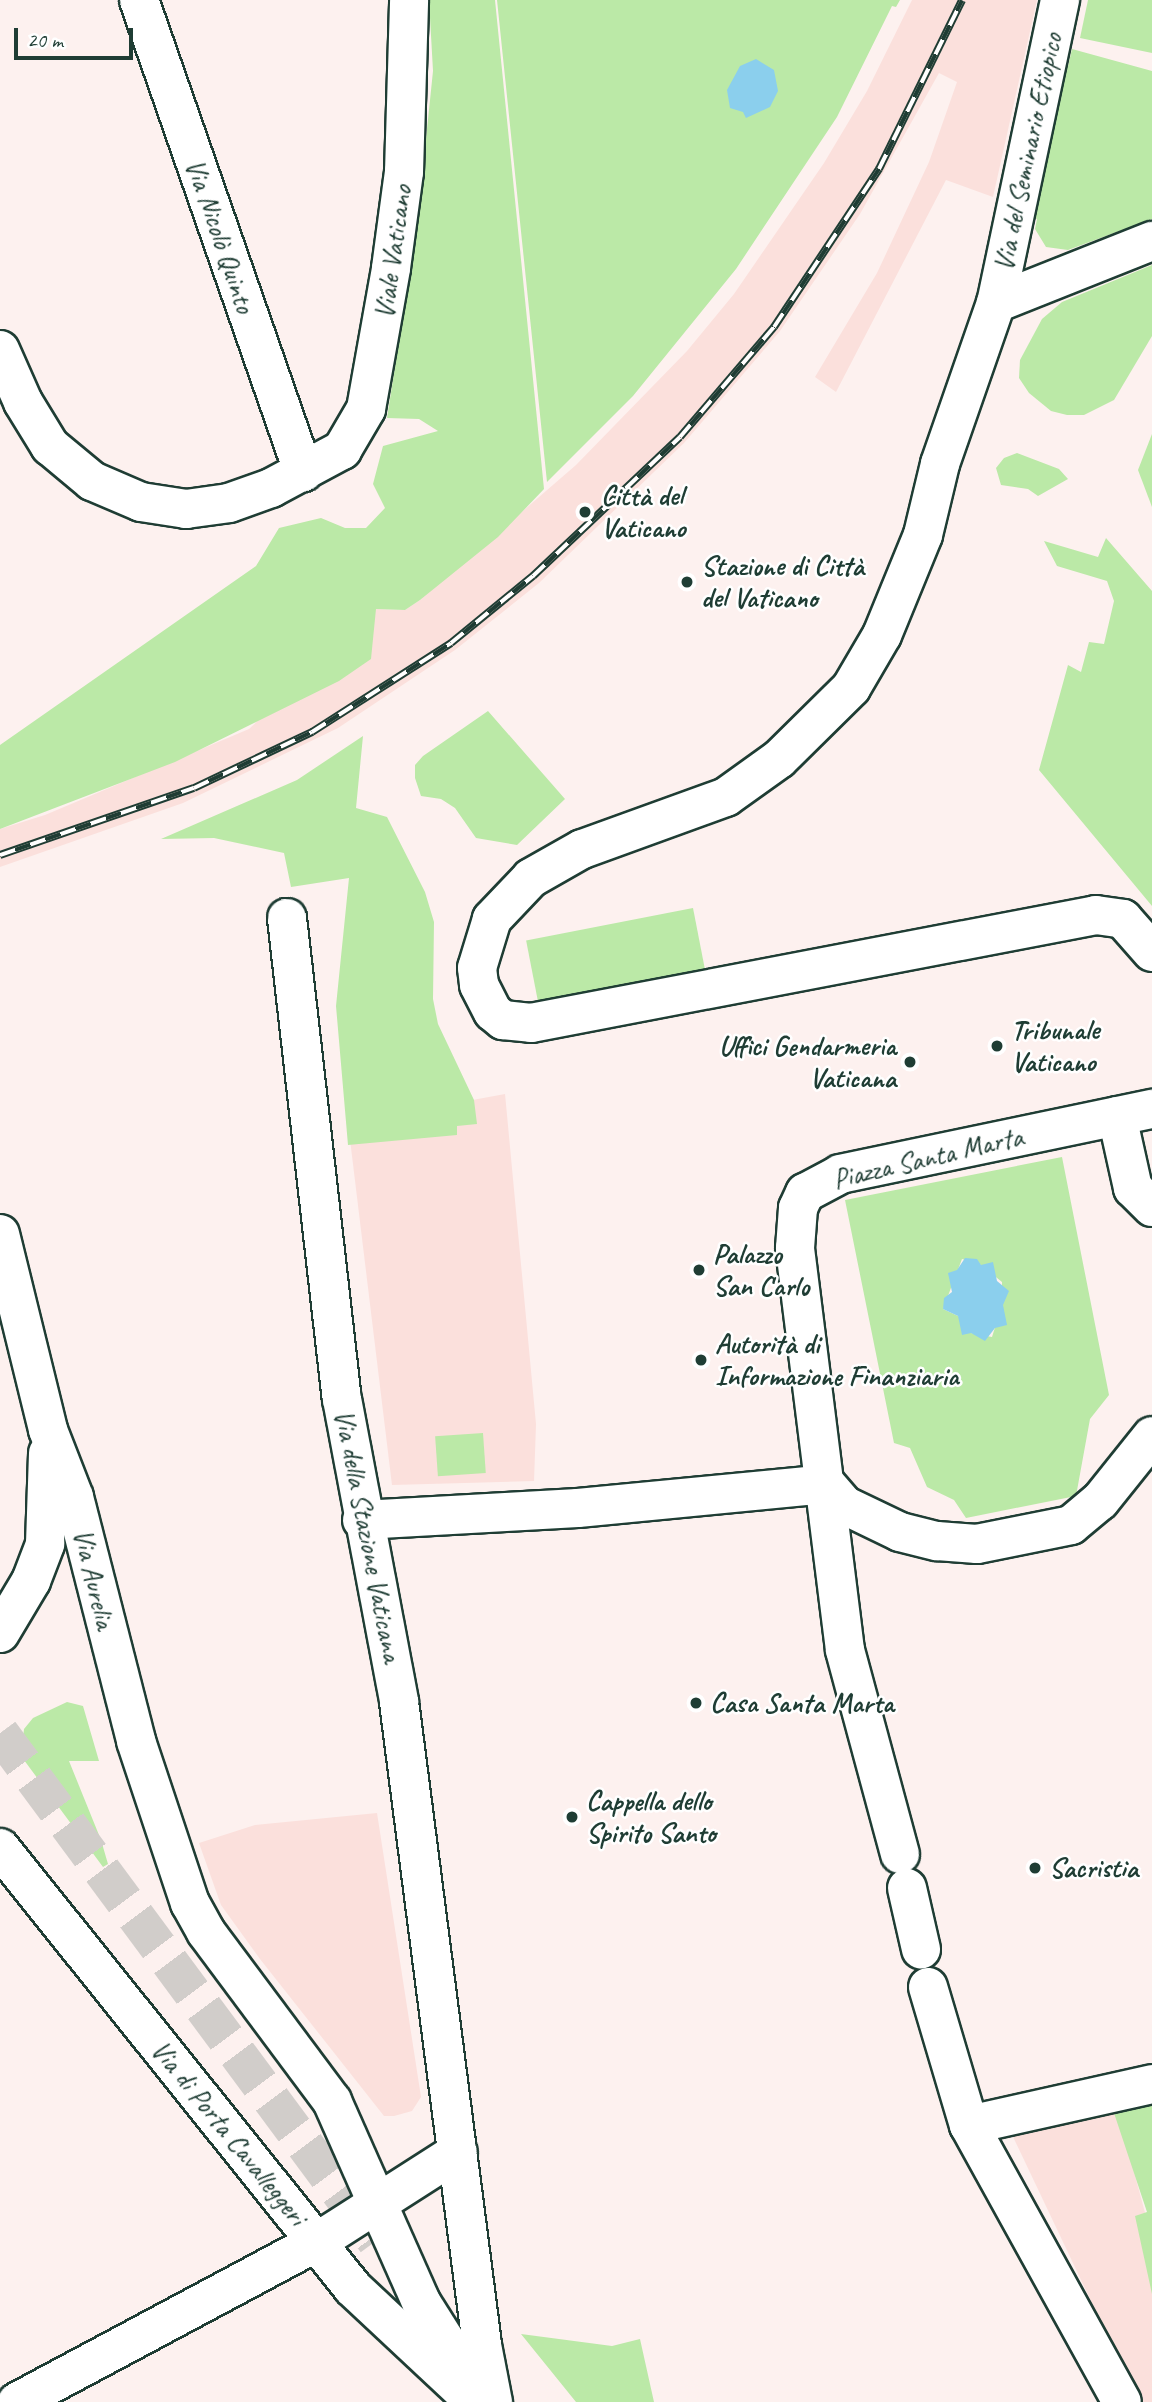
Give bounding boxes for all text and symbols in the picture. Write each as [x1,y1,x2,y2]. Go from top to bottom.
scale bar [18,14,136,58]
text: 20 m [27,27,63,53]
street label: Via del Seminario Etiopico [986,30,1070,274]
street label: Via Nicolò Quinto [178,154,262,318]
street label: Viale Vaticano [367,183,419,321]
place label: Città del Vaticano [601,479,685,545]
marker: Città del Vaticano [575,502,595,522]
place label: Stazione di Città del Vaticano [701,549,864,615]
marker: Stazione di Città del Vaticano [679,574,695,590]
place label: Tribunale Vaticano [1011,1013,1099,1079]
place label: Uffici Gendarmeria Vaticana [721,1029,896,1095]
marker: Tribunale Vaticano [989,1038,1005,1054]
marker: Uffici Gendarmeria Vaticana [902,1054,918,1070]
street label: Piazza Santa Marta [830,1120,1026,1196]
place label: Palazzo San Carlo [713,1237,810,1303]
marker: Palazzo San Carlo [691,1262,707,1278]
place label: Autorità di Informazione Finanziaria [715,1327,959,1393]
marker: Autorità di Informazione Finanziaria [693,1352,709,1368]
street label: Via della Stazione Vaticana [327,1406,409,1666]
street label: Via Aurelia [66,1525,122,1633]
place label: Casa Santa Marta [710,1686,894,1720]
marker: Casa Santa Marta [688,1695,704,1711]
place label: Cappella dello Spirito Santo [586,1784,716,1850]
marker: Cappella dello Spirito Santo [564,1809,580,1825]
place label: Sacristia [1049,1851,1138,1885]
marker: Sacristia [1027,1860,1043,1876]
street label: Via di Porta Cavalleggeri [144,2034,314,2232]

